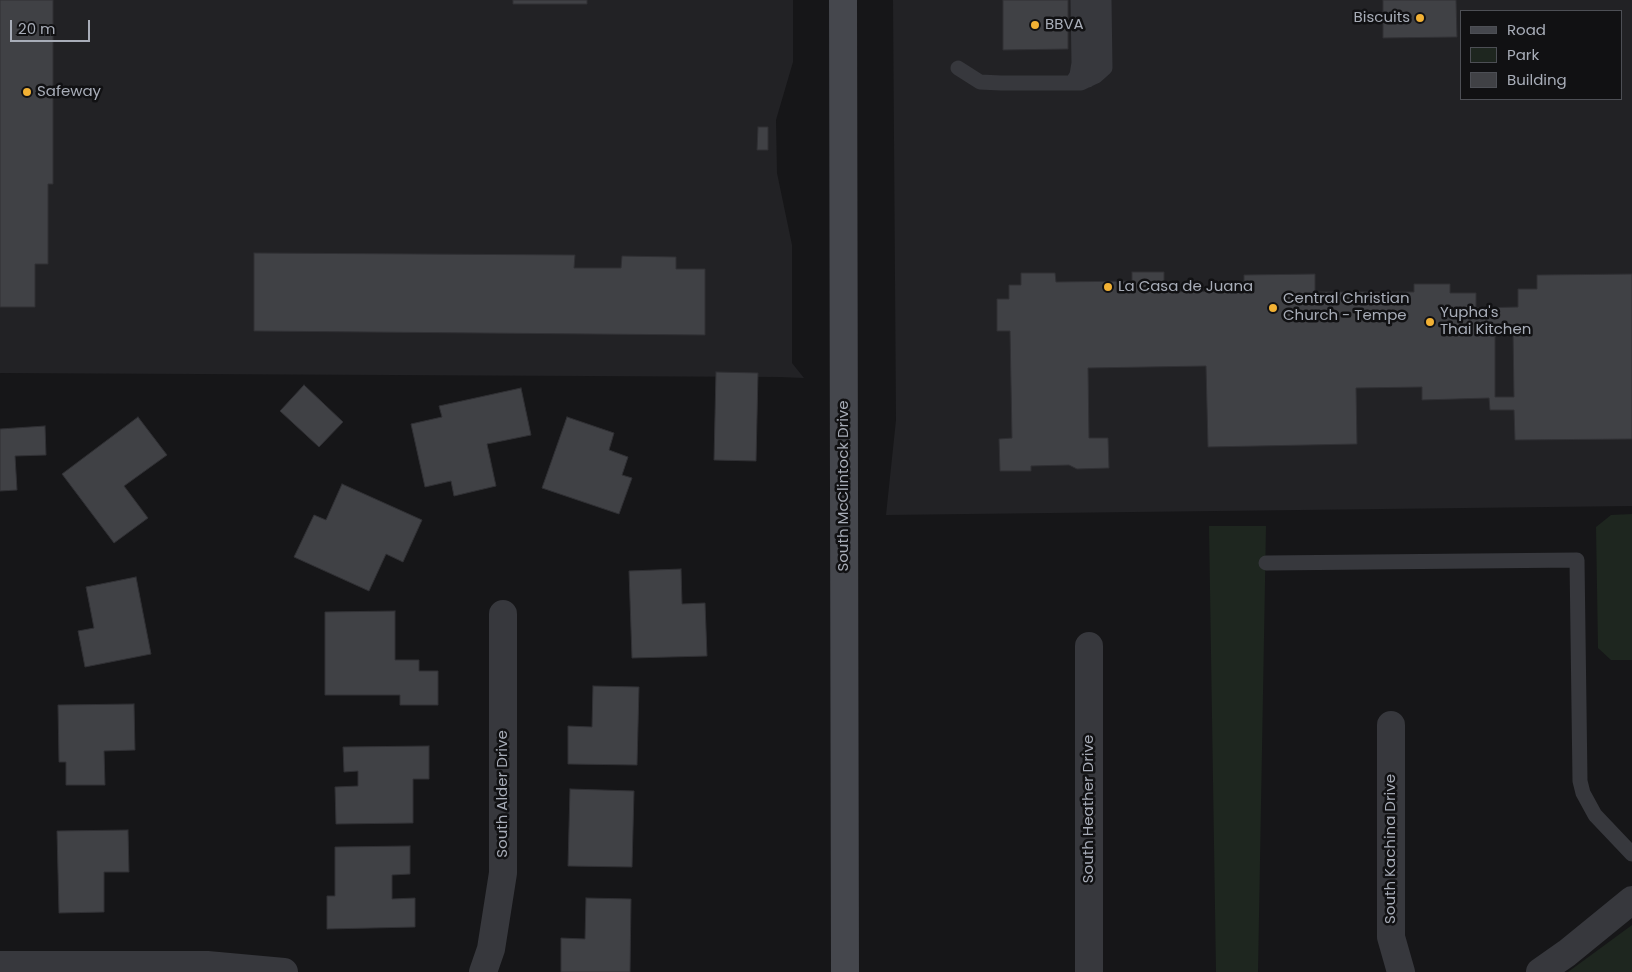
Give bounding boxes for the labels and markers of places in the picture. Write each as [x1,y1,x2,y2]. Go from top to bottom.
place label: Biscuits [1354,9,1410,27]
marker: Biscuits [1414,12,1426,24]
place label: BBVA [1045,16,1084,34]
marker: BBVA [1029,19,1041,31]
place label: Safeway [37,83,101,101]
marker: Safeway [21,86,33,98]
place label: La Casa de Juana [1118,278,1253,296]
marker: La Casa de Juana [1102,281,1114,293]
place label: Central Christian Church - Tempe [1283,290,1410,325]
marker: Central Christian Church - Tempe [1267,302,1279,314]
place label: Yupha's Thai Kitchen [1440,304,1531,339]
marker: Yupha's Thai Kitchen [1424,316,1436,328]

